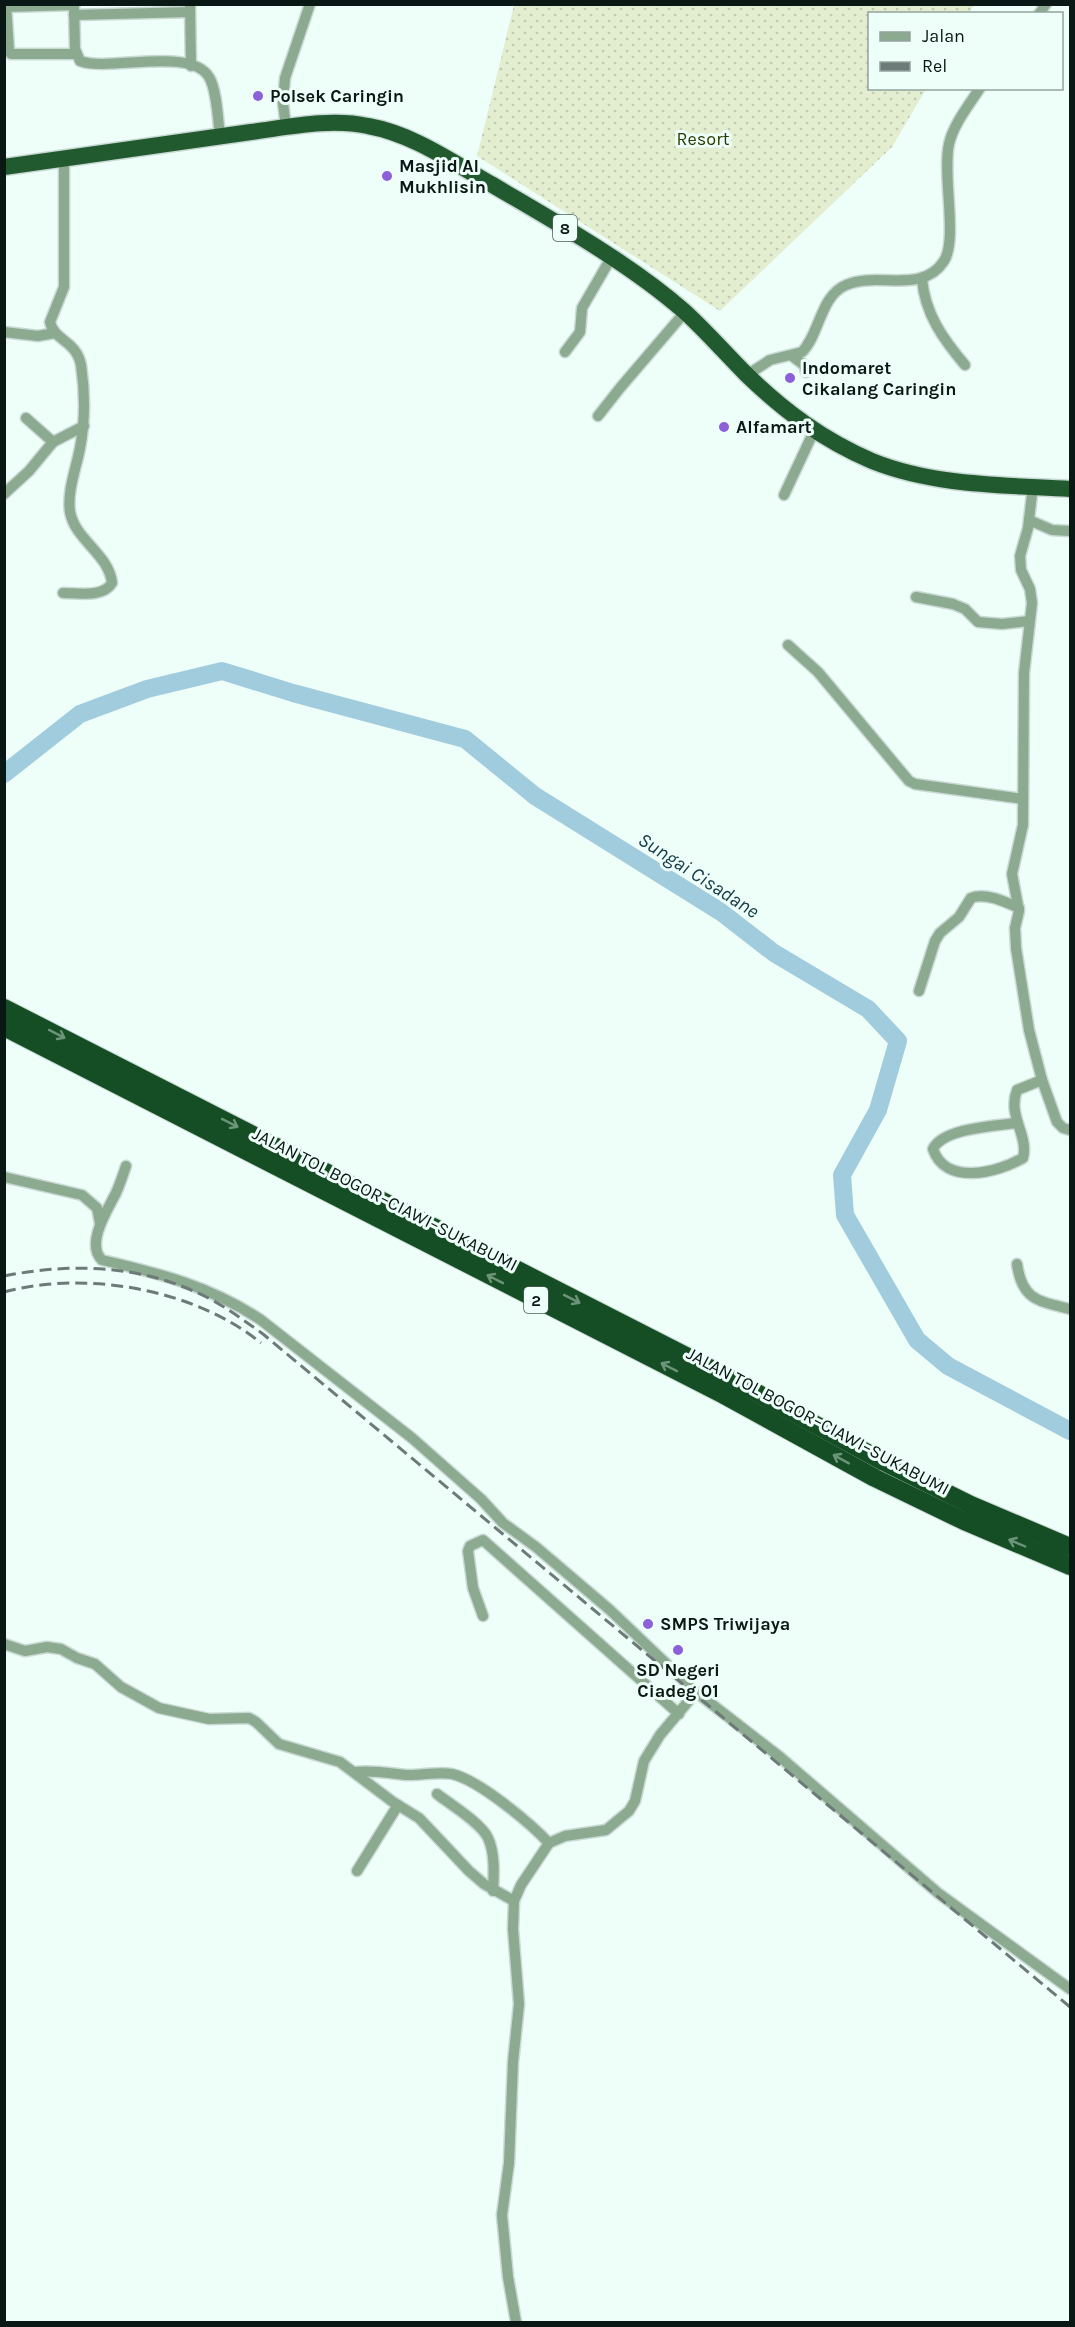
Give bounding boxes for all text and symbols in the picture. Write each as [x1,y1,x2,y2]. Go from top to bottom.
legend [868,12,1063,90]
text: Jalan [922,25,965,47]
text: Rel [922,55,947,77]
place label: Polsek Caringin [270,85,404,107]
marker: Polsek Caringin [251,89,265,103]
park label: Resort [677,128,730,150]
place label: Masjid Al Mukhlisin [399,155,486,198]
marker: Masjid Al Mukhlisin [380,169,394,183]
road number: 8 [553,215,577,241]
place label: Indomaret Cikalang Caringin [802,357,956,400]
marker: Indomaret Cikalang Caringin [783,371,797,385]
place label: Alfamart [736,416,812,438]
marker: Alfamart [717,420,731,434]
water label: Sungai Cisadane [634,828,763,923]
one-way arrow [47,1029,65,1040]
one-way arrow [221,1118,239,1129]
street label: JALAN TOL BOGOR–CIAWI–SUKABUMI [249,1122,521,1276]
one-way arrow [486,1273,504,1285]
road number: 2 [524,1287,548,1313]
one-way arrow [562,1293,580,1305]
street label: JALAN TOL BOGOR–CIAWI–SUKABUMI [683,1342,953,1500]
one-way arrow [660,1361,678,1373]
one-way arrow [832,1453,850,1464]
one-way arrow [1008,1537,1026,1548]
place label: SMPS Triwijaya [660,1613,790,1635]
marker: SMPS Triwijaya [641,1617,655,1631]
marker: SD Negeri Ciadeg 01 [671,1643,685,1657]
place label: SD Negeri Ciadeg 01 [636,1659,720,1702]

